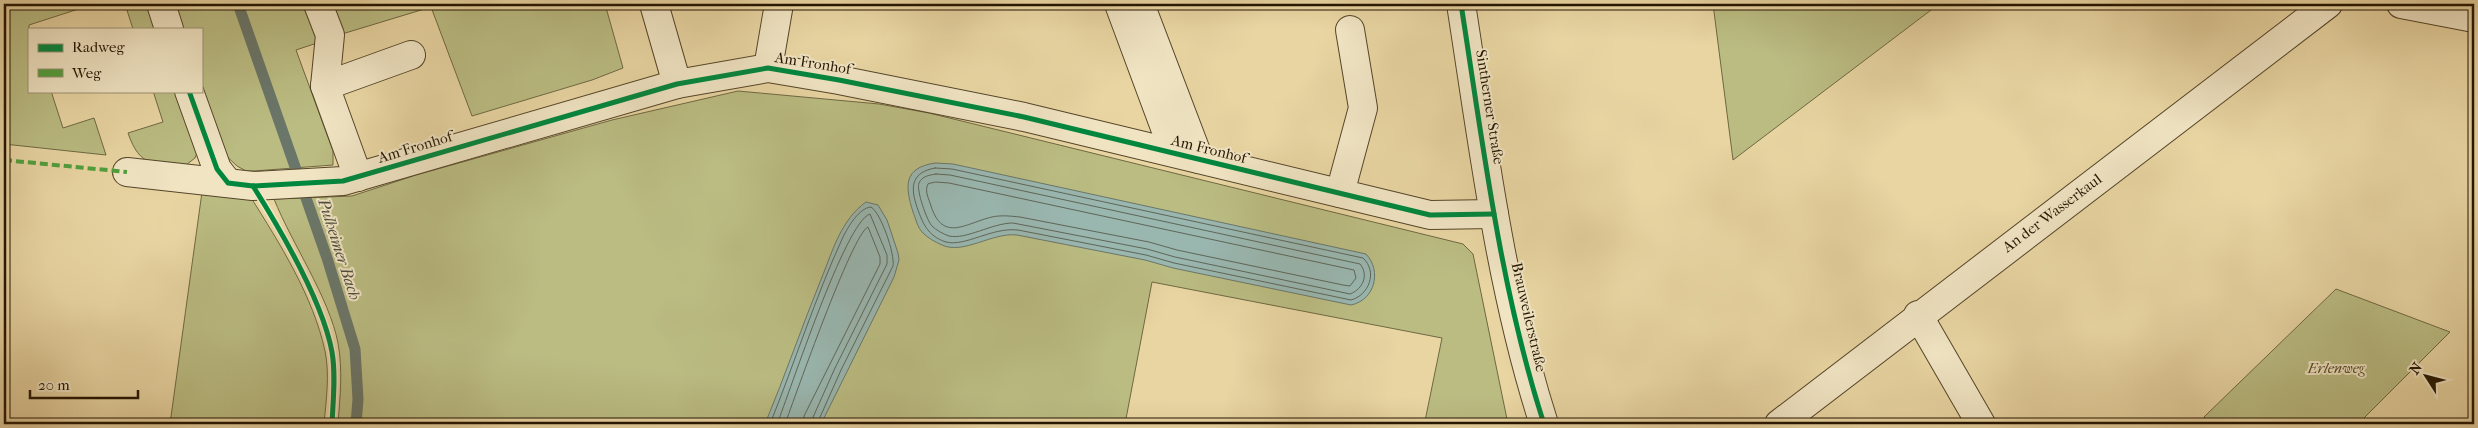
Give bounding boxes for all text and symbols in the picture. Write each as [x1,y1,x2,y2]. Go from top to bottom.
legend [28,28,202,92]
text: Radweg [72,38,125,56]
street label: Am Fronhof [773,48,855,78]
street label: Sintherner Straße [1472,48,1508,166]
text: Weg [71,64,102,82]
street label: Am Fronhof [375,126,457,167]
street label: Am Fronhof [1169,131,1251,168]
street label: An der Wasserkaul [1998,170,2105,257]
water label: Pulheimer Bach [314,195,365,302]
street label: Brauweilerstraße [1508,260,1550,374]
north arrow [2400,350,2450,400]
park label: Erlenweg [2306,359,2366,377]
text: N [2406,359,2426,378]
scale bar [30,368,138,400]
text: 20 m [38,376,70,394]

